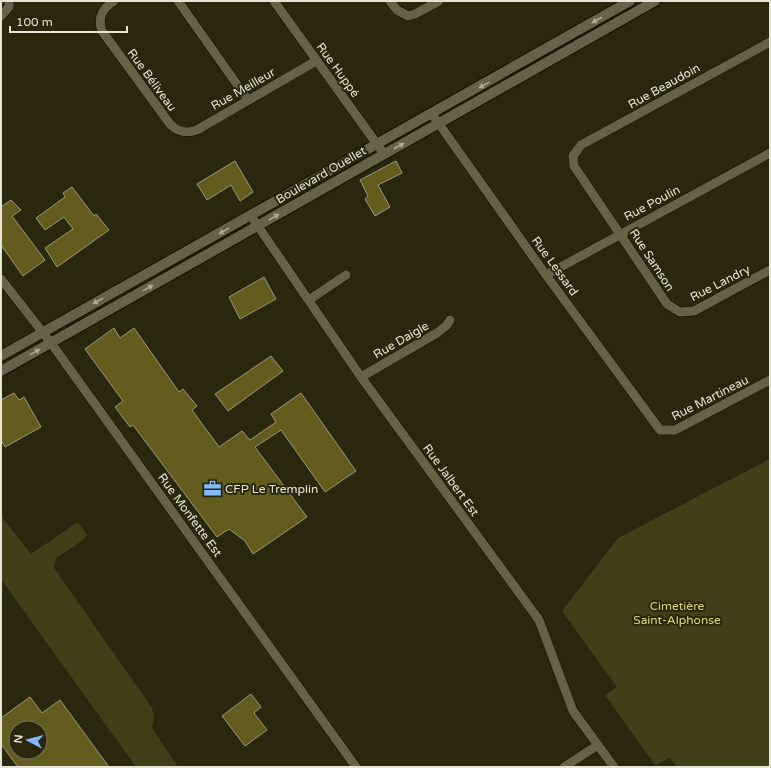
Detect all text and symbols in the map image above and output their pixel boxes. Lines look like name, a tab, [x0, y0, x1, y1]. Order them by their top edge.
scale bar	[10, 8, 127, 34]
text: 100 m	[16, 15, 53, 29]
one-way arrow	[591, 17, 602, 24]
street label: Rue Huppé	[314, 40, 363, 100]
street label: Rue Béliveau	[125, 46, 179, 114]
street label: Rue Beaudoin	[626, 60, 702, 112]
street label: Rue Meilleur	[208, 65, 278, 113]
one-way arrow	[478, 81, 489, 88]
street label: Boulevard Ouellet	[273, 143, 369, 207]
one-way arrow	[393, 143, 405, 149]
street label: Rue Poulin	[622, 182, 682, 224]
one-way arrow	[268, 214, 279, 220]
street label: Rue Samson	[627, 226, 677, 294]
one-way arrow	[218, 227, 230, 234]
street label: Rue Lessard	[529, 234, 581, 298]
street label: Rue Landry	[688, 262, 753, 304]
one-way arrow	[142, 284, 154, 291]
one-way arrow	[92, 298, 104, 305]
street label: Rue Daigle	[371, 318, 431, 361]
one-way arrow	[29, 348, 41, 355]
street label: Rue Martineau	[669, 373, 751, 423]
street label: Rue Jalbert Est	[420, 441, 482, 519]
street label: Rue Monfette Est	[155, 471, 225, 560]
office icon: CFP Le Tremplin	[202, 479, 222, 499]
place label: CFP Le Tremplin	[225, 482, 318, 496]
park label: Cimetière Saint-Alphonse	[633, 599, 721, 627]
north arrow	[8, 720, 48, 760]
text: N	[12, 734, 26, 744]

